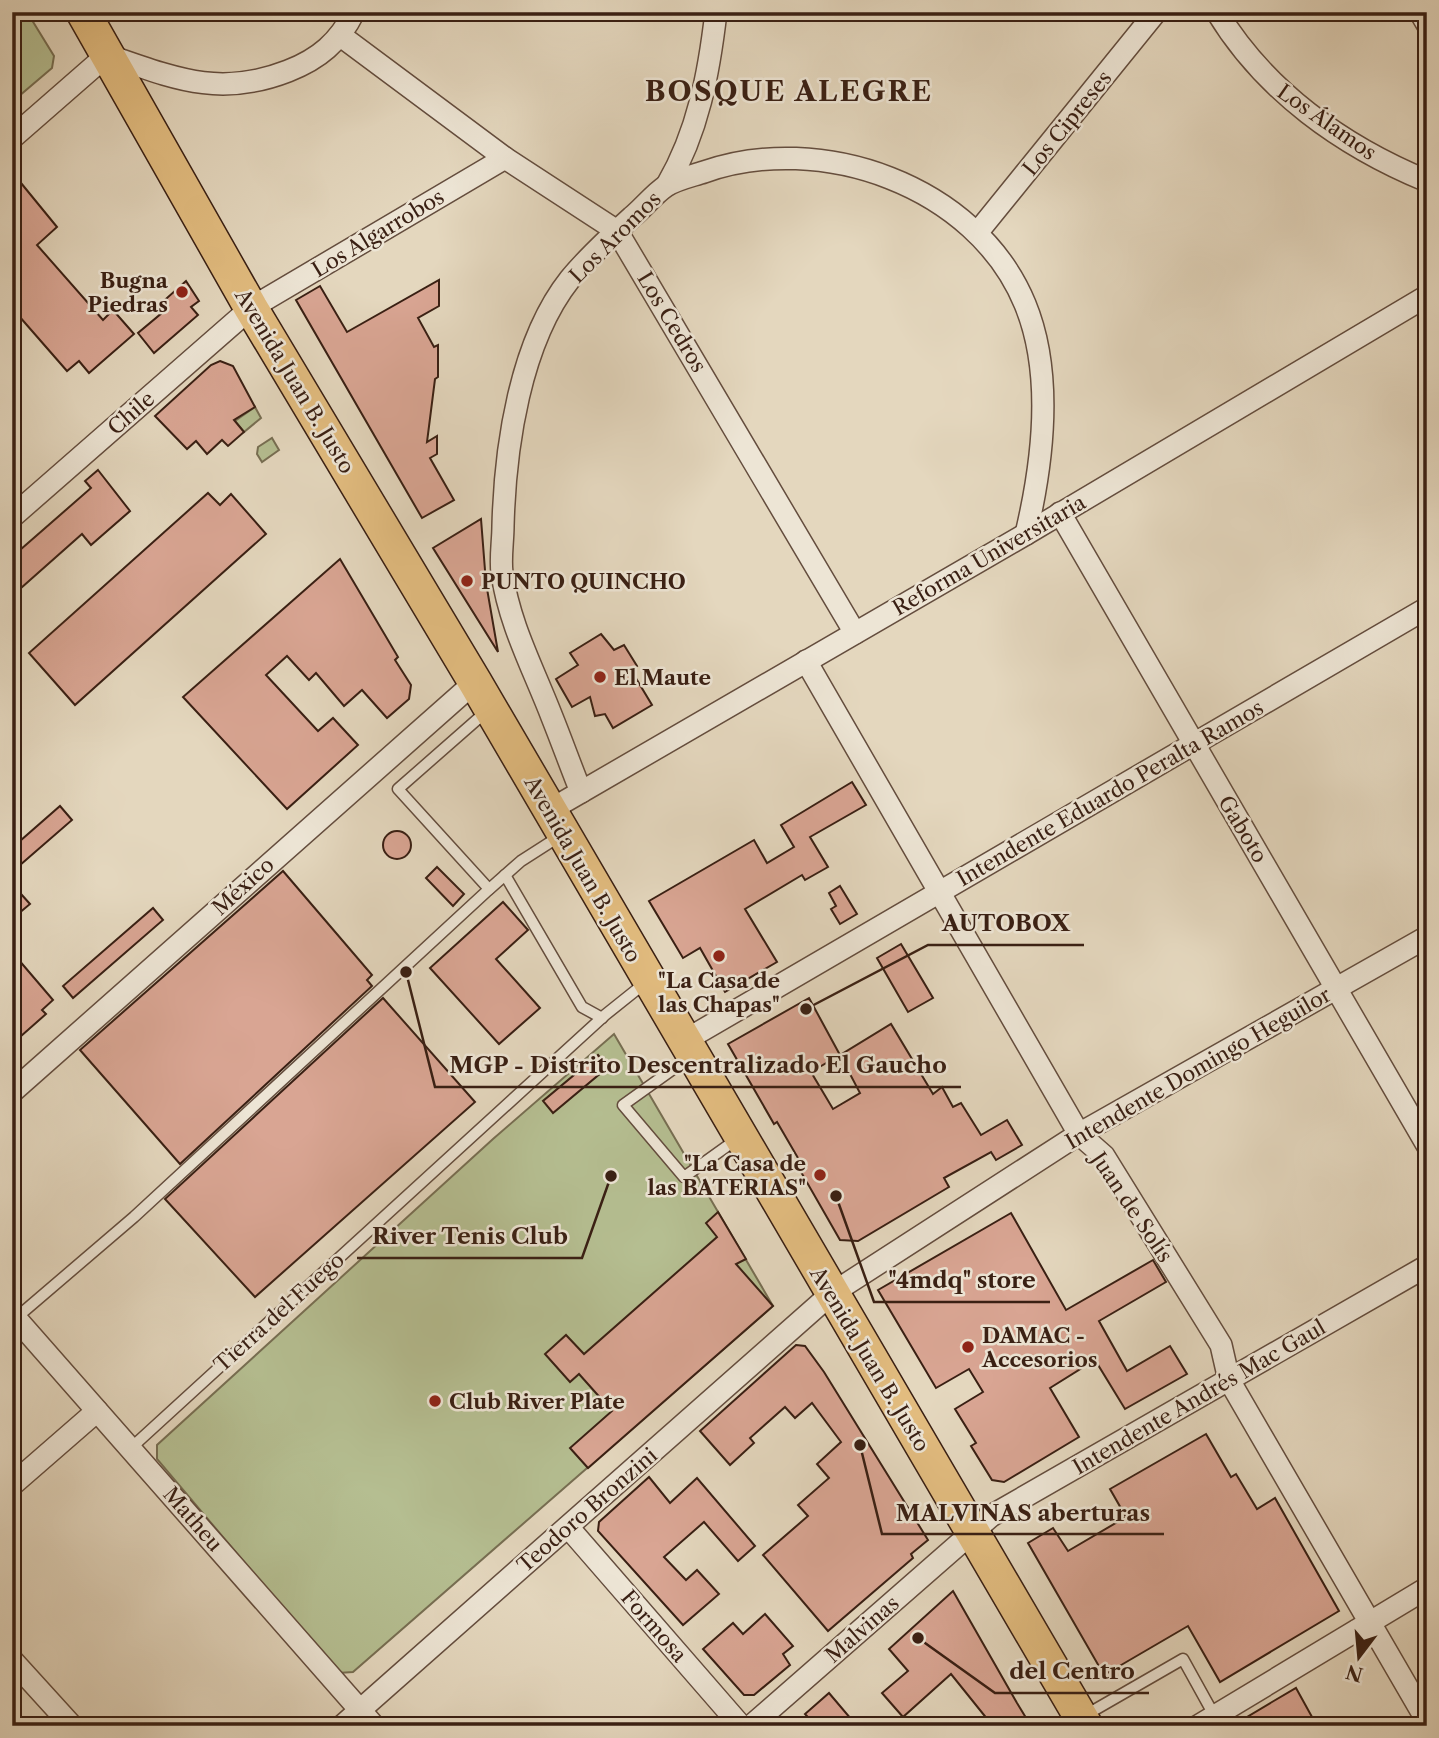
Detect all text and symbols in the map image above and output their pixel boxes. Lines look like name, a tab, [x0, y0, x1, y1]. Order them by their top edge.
street label: Los Cipreses	[1017, 66, 1117, 180]
district label: BOSQUE ALEGRE	[645, 74, 933, 108]
street label: Los Álamos	[1273, 79, 1381, 165]
street label: Los Algarrobos	[308, 184, 448, 282]
street label: Los Aromos	[564, 186, 666, 288]
street label: Los Cedros	[632, 267, 712, 377]
place label: Bugna Piedras	[88, 268, 169, 317]
street label: Avenida Juan B. Justo	[229, 283, 360, 478]
marker: Bugna Piedras	[174, 284, 190, 300]
street label: Chile	[103, 386, 159, 440]
street label: Reforma Universitaria	[888, 489, 1091, 620]
place label: PUNTO QUINCHO	[481, 569, 686, 594]
marker: PUNTO QUINCHO	[459, 573, 475, 589]
place label: El Maute	[614, 665, 711, 690]
marker: El Maute	[592, 669, 608, 685]
street label: Intendente Eduardo Peralta Ramos	[952, 695, 1268, 891]
street label: Avenida Juan B. Justo	[519, 771, 647, 967]
street label: Gaboto	[1213, 791, 1273, 867]
street label: México	[207, 852, 279, 920]
callout: AUTOBOX	[928, 901, 1084, 945]
text: AUTOBOX	[941, 909, 1071, 937]
marker: "La Casa de las Chapas"	[711, 948, 727, 964]
place label: "La Casa de las Chapas"	[658, 968, 780, 1017]
street label: Intendente Domingo Heguilor	[1061, 982, 1335, 1154]
callout: MGP - Distrito Descentralizado El Gaucho	[435, 1043, 961, 1087]
text: MGP - Distrito Descentralizado El Gaucho	[449, 1051, 947, 1079]
street label: Juan de Solís	[1084, 1145, 1178, 1267]
place label: "La Casa de las BATERIAS"	[648, 1151, 806, 1200]
marker: "La Casa de las BATERIAS"	[812, 1167, 828, 1183]
callout: River Tenis Club	[357, 1214, 582, 1258]
text: River Tenis Club	[372, 1222, 568, 1250]
street label: Tierra del Fuego	[209, 1247, 349, 1377]
callout: "4mdq" store	[874, 1258, 1050, 1302]
street label: Avenida Juan B. Justo	[804, 1261, 935, 1456]
text: "4mdq" store	[888, 1266, 1036, 1294]
street label: Intendente Andrés Mac Gaul	[1068, 1314, 1330, 1480]
place label: DAMAC - Accesorios	[981, 1323, 1098, 1372]
marker: DAMAC - Accesorios	[960, 1339, 976, 1355]
place label: Club River Plate	[449, 1389, 625, 1414]
marker: Club River Plate	[427, 1393, 443, 1409]
street label: Teodoro Bronzini	[512, 1442, 662, 1578]
street label: Matheu	[158, 1482, 228, 1556]
callout: MALVINAS aberturas	[882, 1490, 1164, 1534]
text: MALVINAS aberturas	[896, 1499, 1150, 1527]
street label: Formosa	[616, 1585, 693, 1668]
street label: Malvinas	[820, 1590, 904, 1668]
north arrow	[1324, 1622, 1394, 1692]
callout: del Centro	[995, 1649, 1149, 1693]
text: del Centro	[1009, 1657, 1135, 1685]
text: N	[1343, 1660, 1366, 1686]

